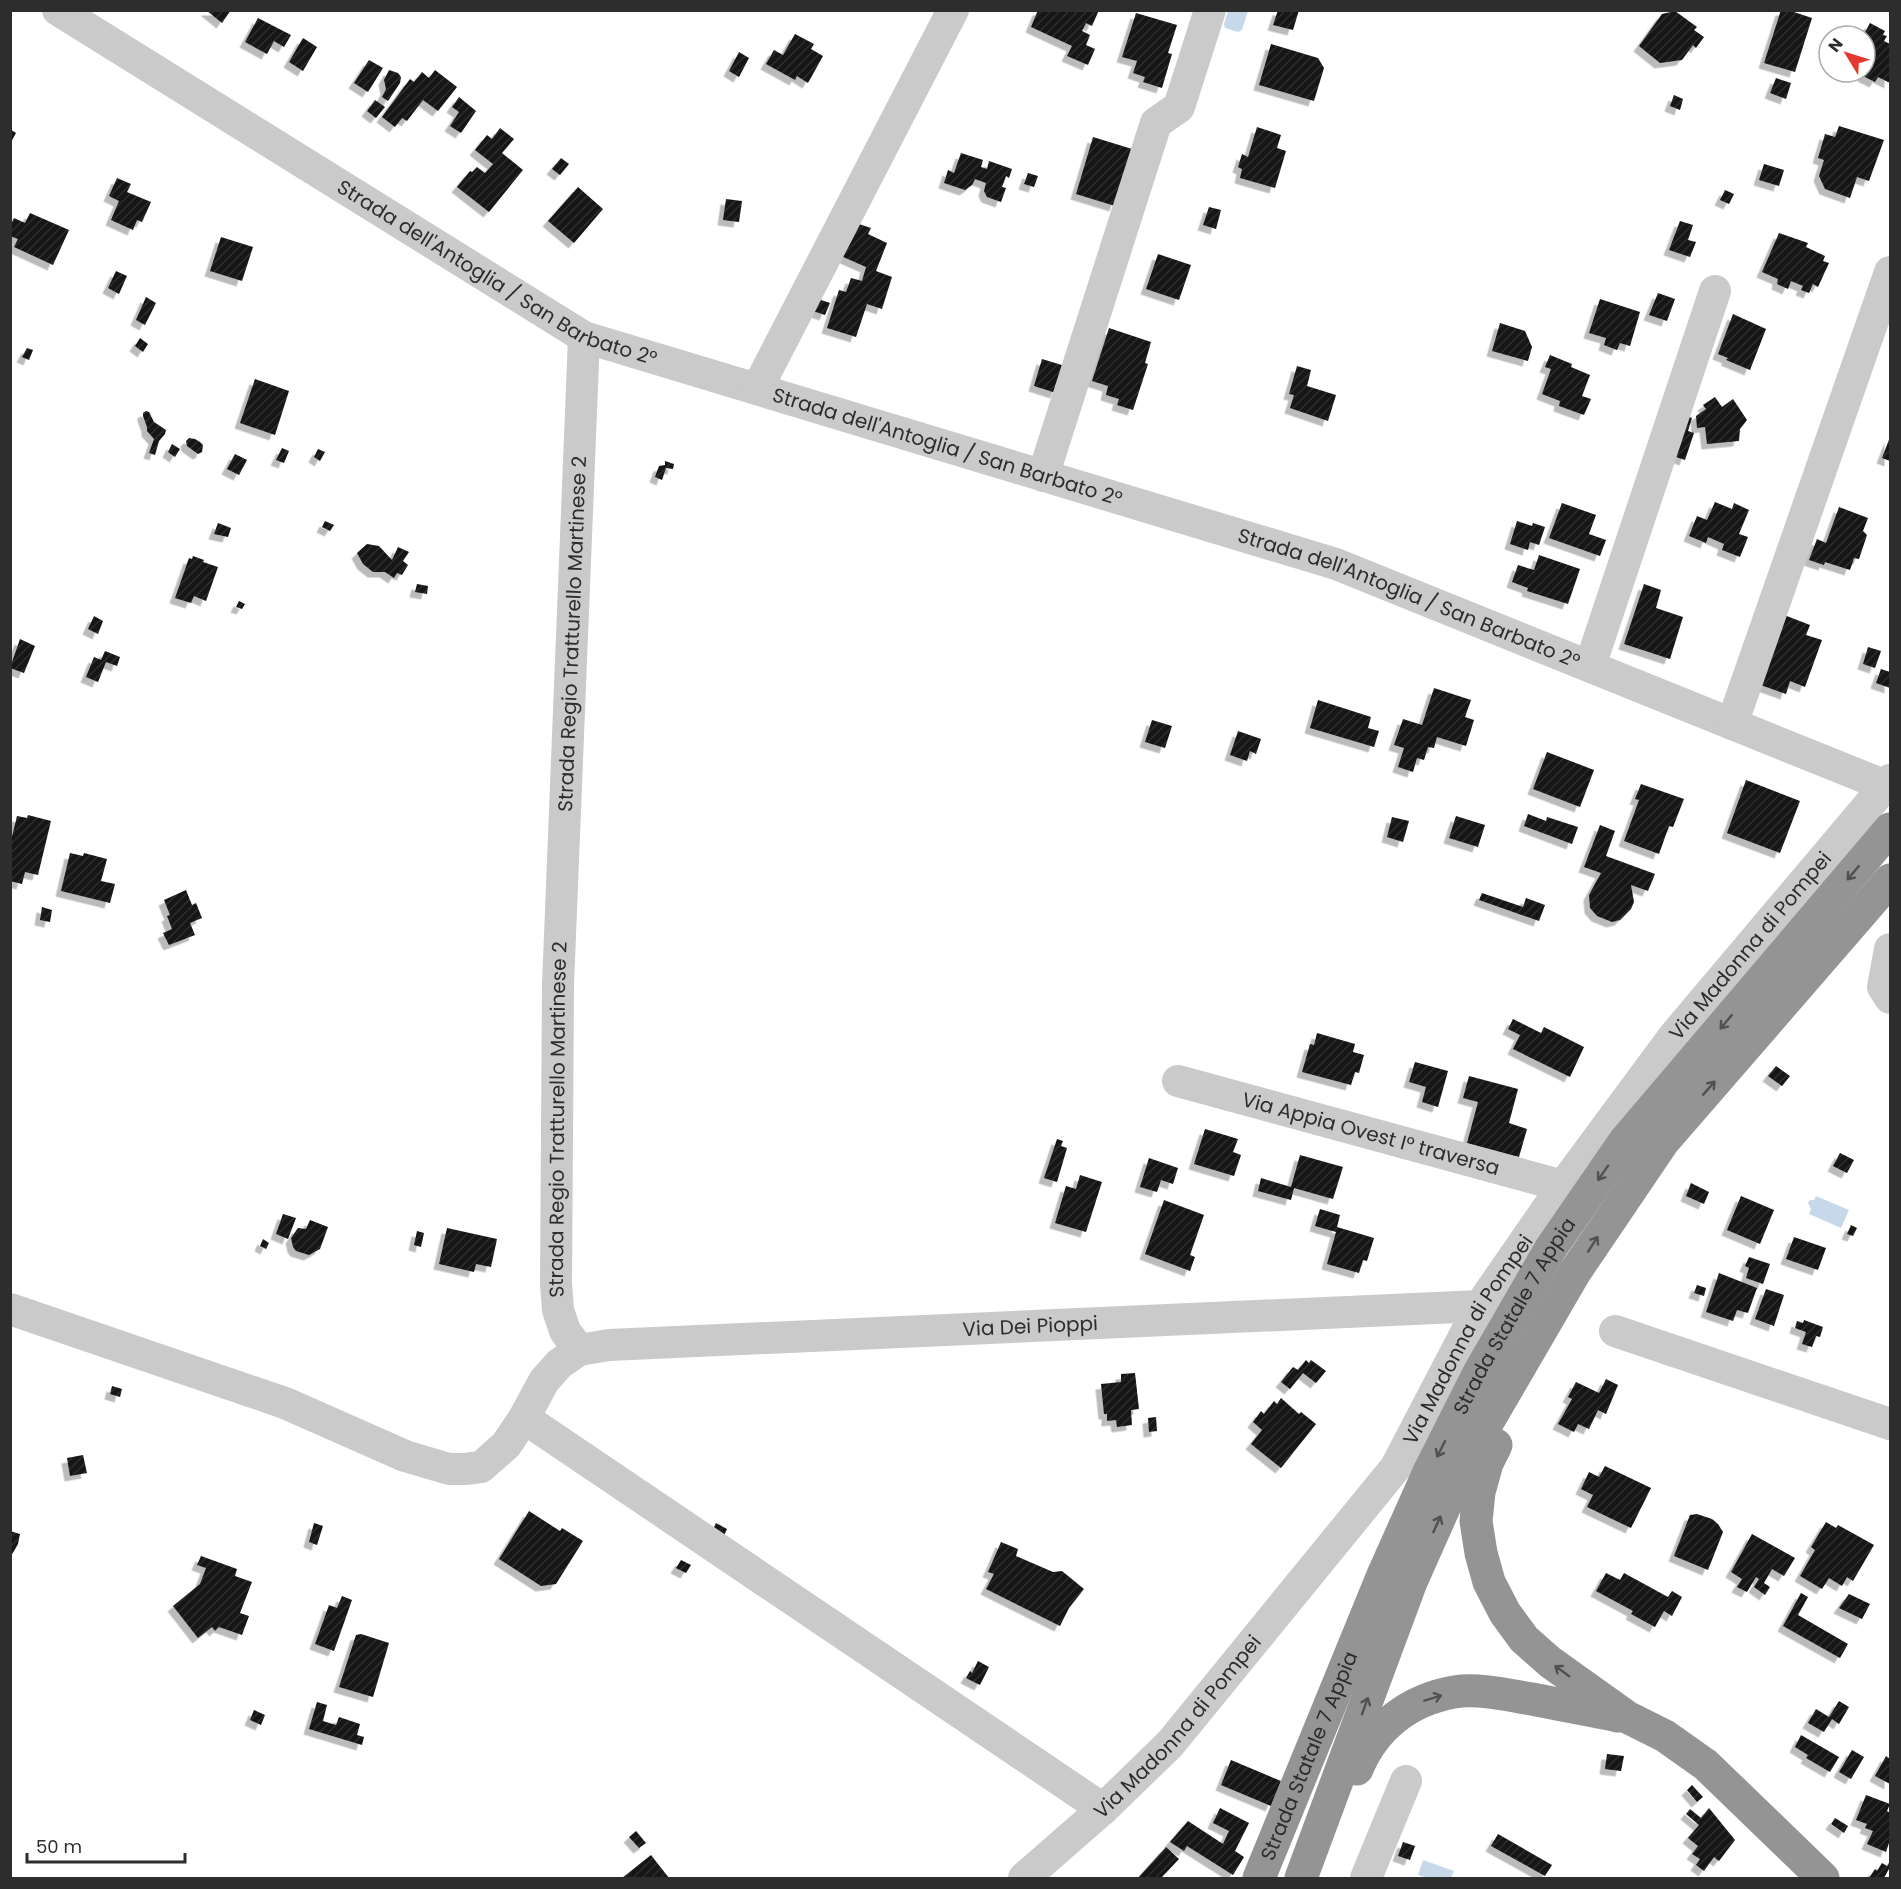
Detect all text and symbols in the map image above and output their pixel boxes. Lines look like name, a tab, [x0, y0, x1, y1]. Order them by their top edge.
north arrow	[1817, 24, 1877, 84]
text: N	[1823, 33, 1848, 57]
street label: Strada dell'Antoglia / San Barbato 2°	[332, 173, 660, 372]
street label: Strada dell'Antoglia / San Barbato 2°	[769, 381, 1126, 513]
street label: Strada Regio Tratturello Martinese 2	[551, 455, 593, 812]
street label: Strada dell'Antoglia / San Barbato 2°	[1235, 521, 1584, 675]
street label: Via Madonna di Pompei	[1663, 845, 1838, 1046]
one-way arrow	[1846, 865, 1859, 881]
street label: Strada Regio Tratturello Martinese 2	[542, 941, 574, 1299]
one-way arrow	[1720, 1014, 1733, 1030]
one-way arrow	[1702, 1081, 1716, 1096]
street label: Via Appia Ovest I° traversa	[1239, 1085, 1503, 1182]
one-way arrow	[1597, 1164, 1609, 1180]
street label: Strada Statale 7 Appia	[1446, 1212, 1582, 1419]
street label: Via Madonna di Pompei	[1396, 1229, 1539, 1450]
one-way arrow	[1587, 1236, 1599, 1253]
street label: Via Dei Pioppi	[962, 1309, 1098, 1343]
one-way arrow	[1434, 1440, 1446, 1458]
one-way arrow	[1431, 1516, 1443, 1534]
street label: Via Madonna di Pompei	[1088, 1629, 1267, 1825]
street label: Strada Statale 7 Appia	[1254, 1647, 1364, 1865]
one-way arrow	[1555, 1665, 1571, 1677]
one-way arrow	[1423, 1692, 1442, 1703]
one-way arrow	[1360, 1697, 1371, 1715]
scale bar	[27, 1826, 184, 1864]
text: 50 m	[36, 1834, 82, 1859]

